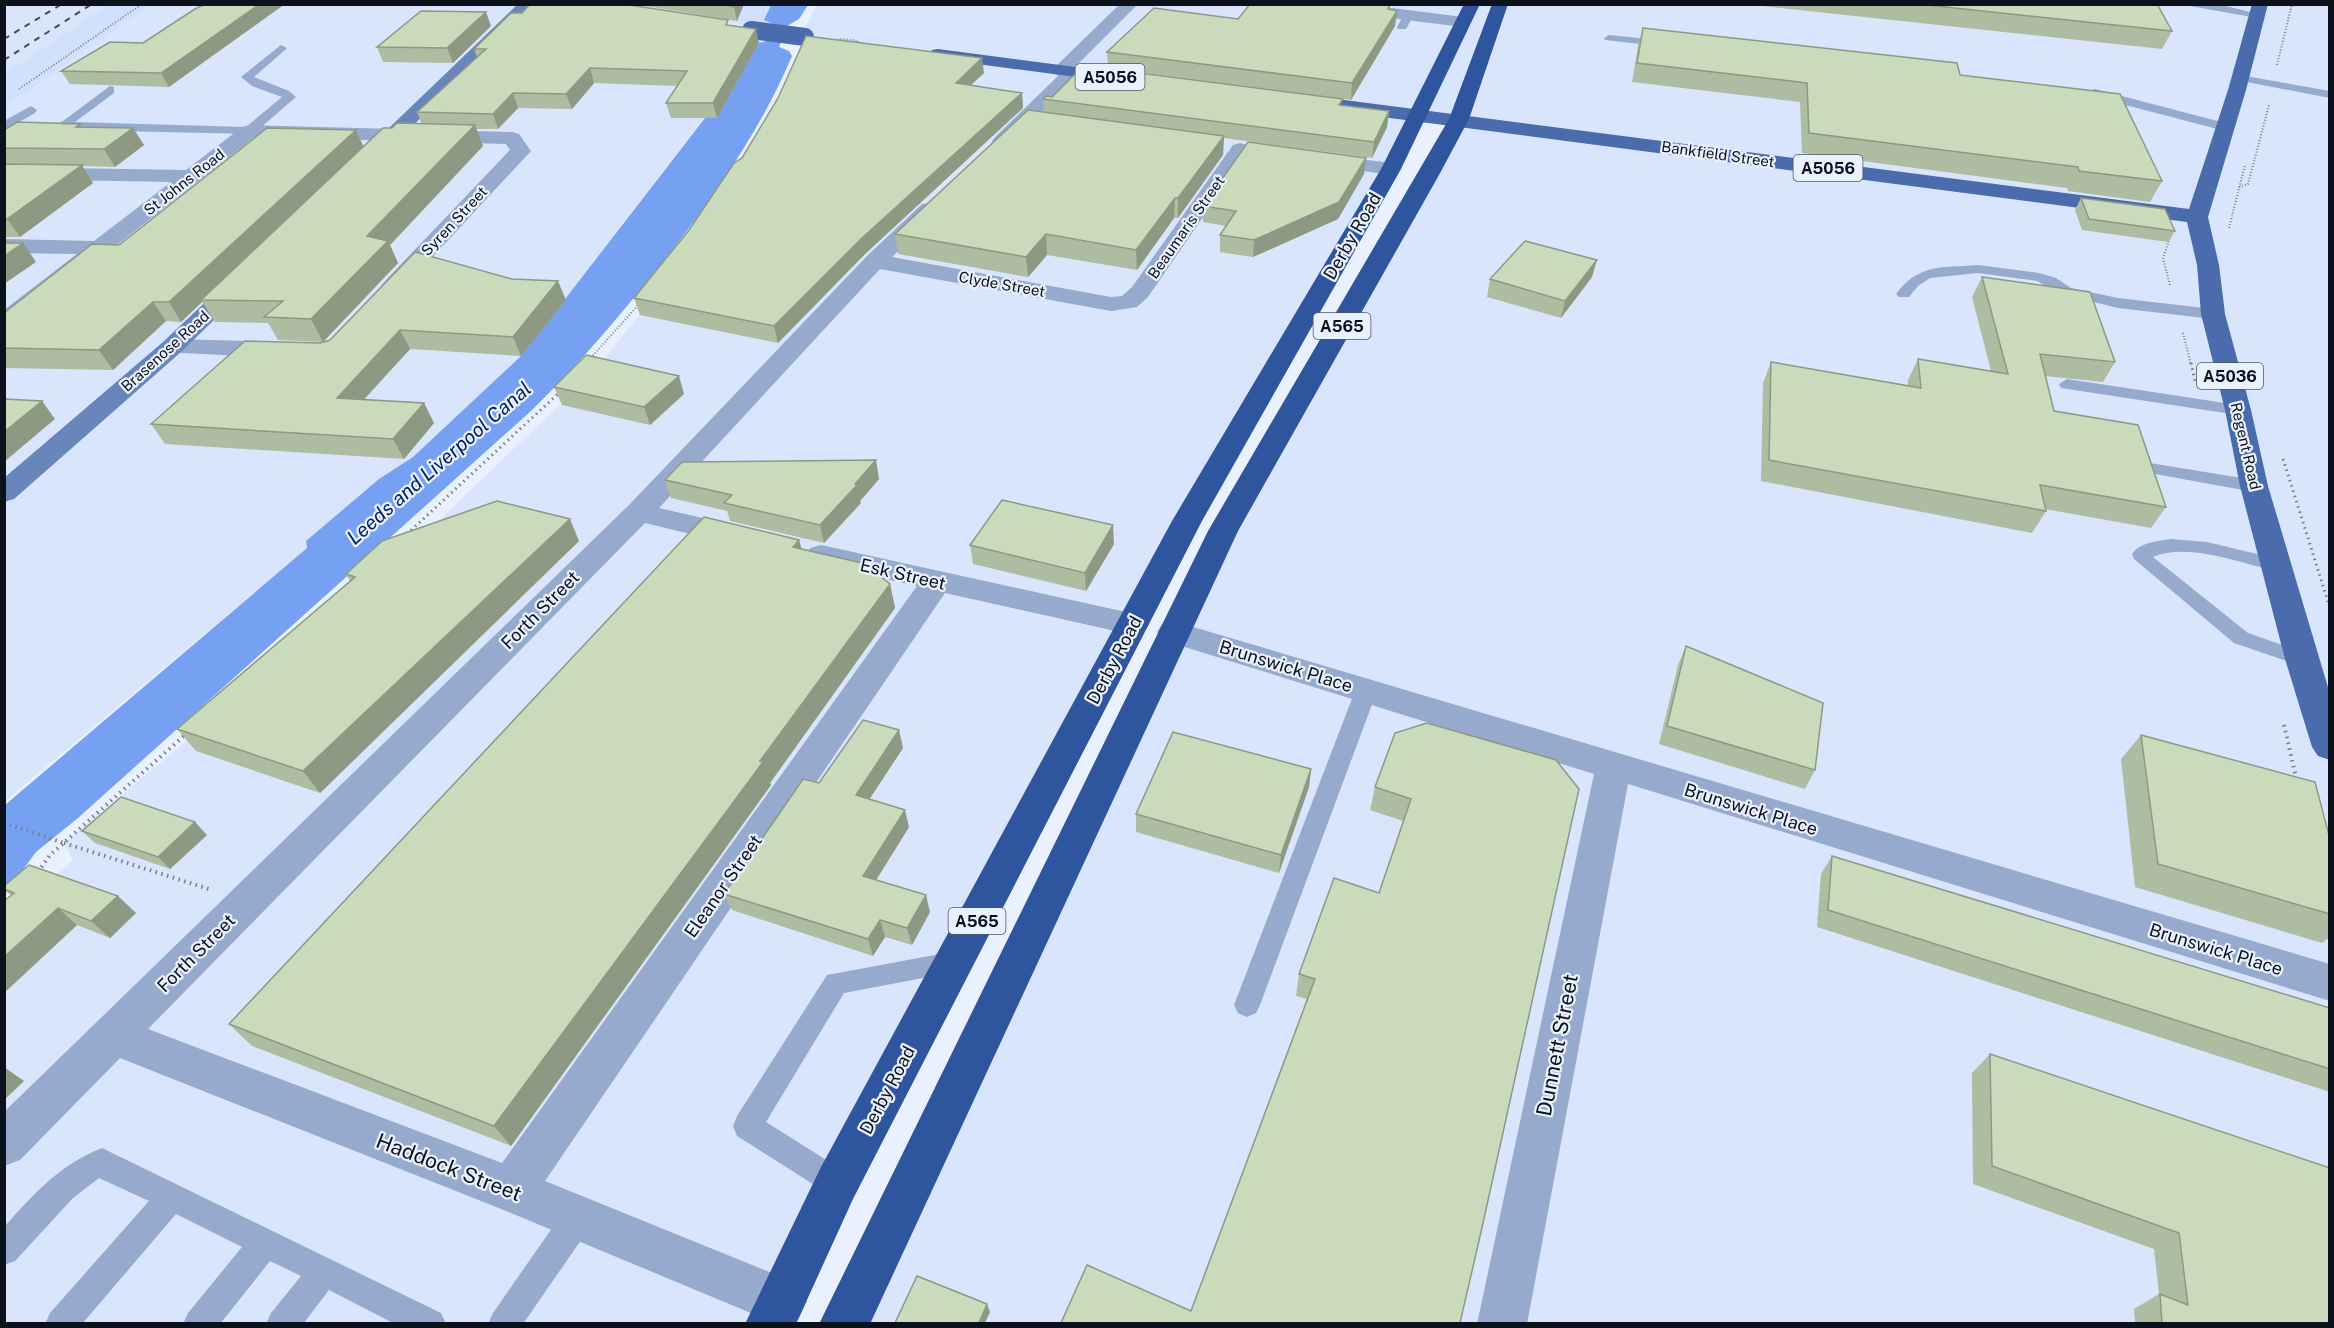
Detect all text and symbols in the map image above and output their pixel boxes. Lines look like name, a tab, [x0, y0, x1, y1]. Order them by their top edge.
road number: A5056	[1076, 64, 1144, 90]
street label: Bankfield Street	[1660, 138, 1776, 170]
street label: St Johns Road	[140, 145, 228, 219]
road number: A5056	[1794, 155, 1862, 181]
street label: Beaumaris Street	[1144, 172, 1228, 282]
street label: Syren Street	[418, 183, 491, 259]
street label: Derby Road	[1319, 189, 1385, 283]
street label: Clyde Street	[958, 268, 1047, 300]
street label: Brasenose Road	[118, 307, 212, 395]
road number: A565	[1314, 313, 1370, 339]
road number: A5036	[2197, 363, 2263, 389]
water label: Leeds and Liverpool Canal	[342, 376, 536, 550]
street label: Regent Road	[2228, 401, 2264, 491]
street label: Esk Street	[858, 554, 948, 594]
street label: Forth Street	[497, 567, 583, 653]
street label: Derby Road	[1082, 612, 1146, 708]
street label: Brunswick Place	[1217, 636, 1355, 696]
street label: Brunswick Place	[1682, 779, 1820, 839]
street label: Eleanor Street	[680, 831, 766, 941]
road number: A565	[948, 908, 1006, 934]
street label: Forth Street	[153, 910, 239, 996]
street label: Brunswick Place	[2147, 919, 2285, 979]
street label: Dunnett Street	[1531, 972, 1583, 1118]
street label: Derby Road	[855, 1042, 919, 1138]
street label: Haddock Street	[373, 1128, 525, 1206]

